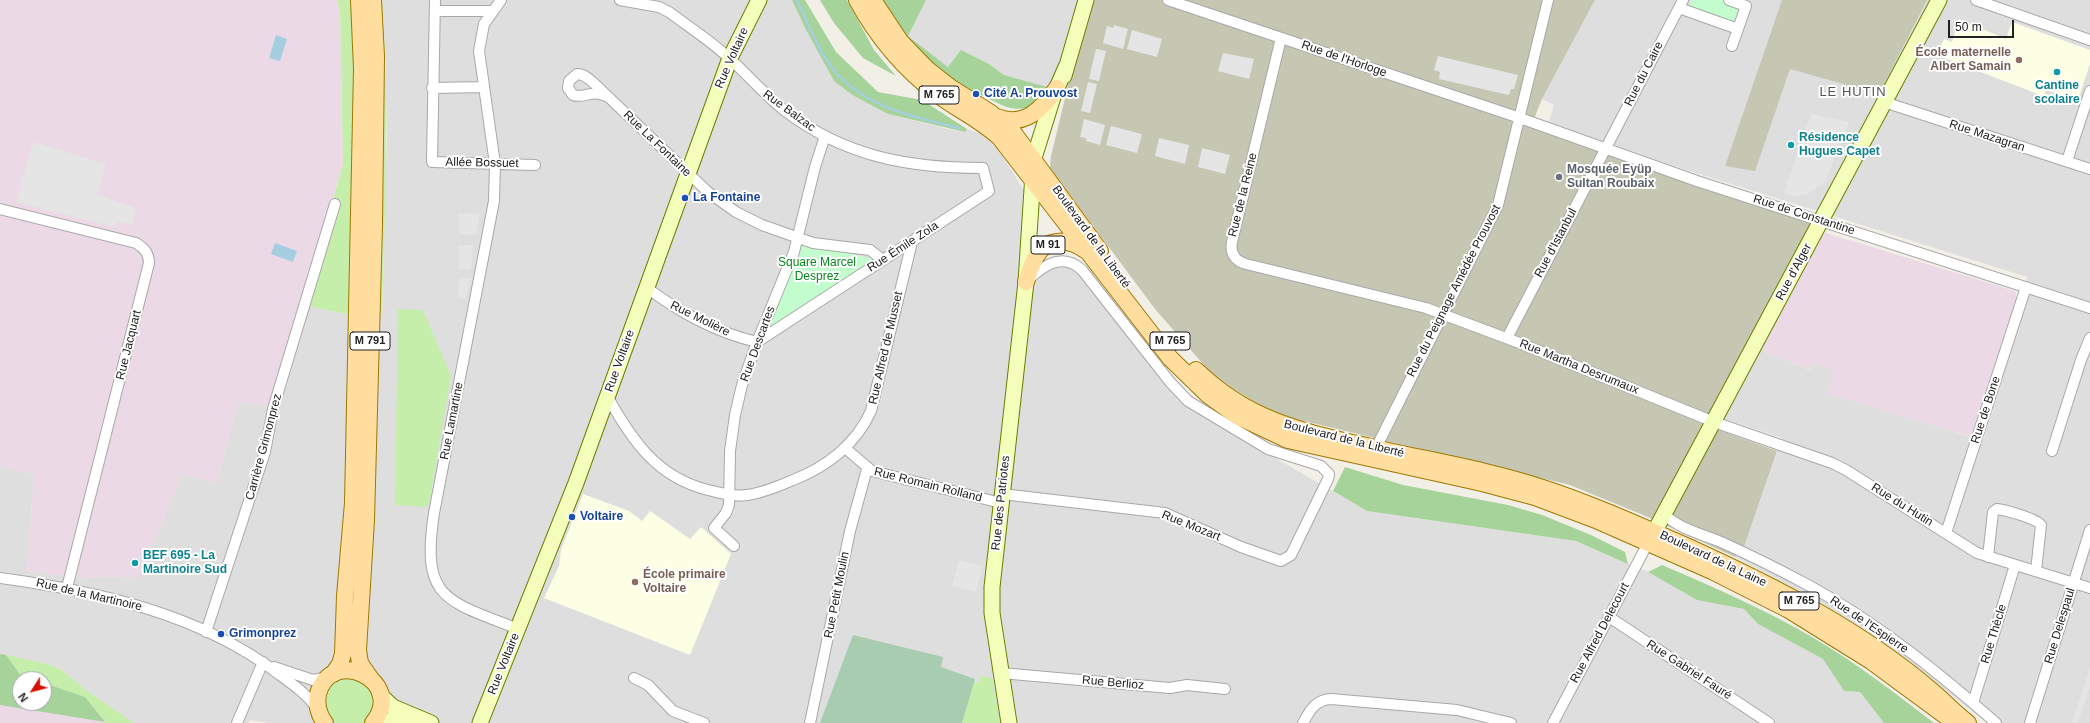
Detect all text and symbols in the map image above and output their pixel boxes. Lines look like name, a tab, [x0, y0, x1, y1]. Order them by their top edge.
scale bar	[1950, 12, 2016, 38]
text: 50 m	[1955, 20, 1982, 34]
street label: Rue Voltaire	[712, 25, 752, 91]
street label: Rue de l'Horloge	[1300, 38, 1388, 80]
street label: Rue du Caire	[1622, 39, 1666, 109]
place label: École maternelle Albert Samain	[1916, 46, 2011, 74]
marker: École maternelle Albert Samain	[2014, 55, 2024, 65]
marker: Cantine scolaire	[2052, 67, 2062, 77]
place label: Cantine scolaire	[2034, 79, 2080, 107]
district label: LE HUTIN	[1819, 84, 1887, 100]
road number: M 765	[919, 86, 959, 104]
street label: Rue Balzac	[760, 87, 818, 135]
place label: Cité A. Prouvost	[984, 87, 1077, 101]
marker: Cité A. Prouvost	[971, 89, 981, 99]
street label: Rue La Fontaine	[620, 108, 694, 180]
street label: Rue Mazagran	[1947, 117, 2027, 155]
place label: Résidence Hugues Capet	[1799, 131, 1880, 159]
marker: Résidence Hugues Capet	[1786, 140, 1796, 150]
street label: Rue de la Reine	[1226, 152, 1260, 238]
street label: Allée Bossuet	[445, 155, 519, 171]
place label: Mosquée Eyüp Sultan Roubaix	[1567, 163, 1654, 191]
marker: Mosquée Eyüp Sultan Roubaix	[1554, 172, 1564, 182]
street label: Boulevard de la Liberté	[1049, 183, 1133, 291]
place label: La Fontaine	[693, 191, 760, 205]
street label: Rue de Constantine	[1751, 192, 1857, 238]
marker: La Fontaine	[680, 193, 690, 203]
street label: Rue du Peignage Amédée Prouvost	[1404, 202, 1504, 380]
street label: Rue d'Istanbul	[1532, 206, 1580, 280]
street label: Rue Émile Zola	[865, 219, 941, 275]
road number: M 91	[1031, 236, 1065, 254]
street label: Rue d'Alger	[1773, 241, 1815, 303]
park label: Square Marcel Desprez	[778, 256, 856, 284]
street label: Rue Alfred de Musset	[866, 290, 906, 406]
street label: Rue Molière	[668, 298, 732, 340]
street label: Rue Descartes	[738, 304, 778, 384]
street label: Rue Jacquart	[113, 309, 145, 381]
street label: Rue Voltaire	[602, 328, 638, 394]
road number: M 791	[350, 332, 390, 350]
road number: M 765	[1150, 332, 1190, 350]
street label: Rue Martha Desrumaux	[1517, 336, 1641, 398]
street label: Rue de Bone	[1968, 374, 2004, 446]
street label: Rue Lamartine	[437, 381, 467, 461]
street label: Carrière Grimonprez	[243, 392, 285, 502]
street label: Boulevard de la Liberté	[1282, 417, 1406, 461]
street label: Rue des Patriotes	[989, 455, 1013, 551]
street label: Rue Romain Rolland	[873, 465, 983, 505]
street label: Rue du Hutin	[1868, 480, 1936, 530]
street label: Rue Mozart	[1160, 508, 1222, 544]
place label: Voltaire	[580, 510, 623, 524]
marker: Voltaire	[567, 512, 577, 522]
street label: Boulevard de la Laine	[1657, 528, 1769, 590]
place label: BEF 695 - La Martinoire Sud	[143, 549, 227, 577]
street label: Rue Petit Moulin	[822, 550, 852, 640]
marker: BEF 695 - La Martinoire Sud	[130, 558, 140, 568]
place label: École primaire Voltaire	[643, 568, 726, 596]
street label: Rue de la Martinoire	[35, 576, 143, 614]
marker: École primaire Voltaire	[630, 577, 640, 587]
street label: Rue Alfred Delecourt	[1567, 580, 1633, 686]
street label: Rue Delespaul	[2042, 586, 2078, 666]
road number: M 765	[1779, 592, 1819, 610]
street label: Rue de l'Espierre	[1827, 593, 1911, 657]
street label: Rue Thècle	[1978, 603, 2010, 665]
place label: Grimonprez	[229, 627, 296, 641]
marker: Grimonprez	[216, 629, 226, 639]
street label: Rue Voltaire	[485, 631, 523, 697]
street label: Rue Gabriel Fauré	[1644, 637, 1734, 703]
north arrow	[12, 671, 52, 711]
street label: Rue Berlioz	[1081, 673, 1145, 693]
text: N	[16, 691, 30, 704]

